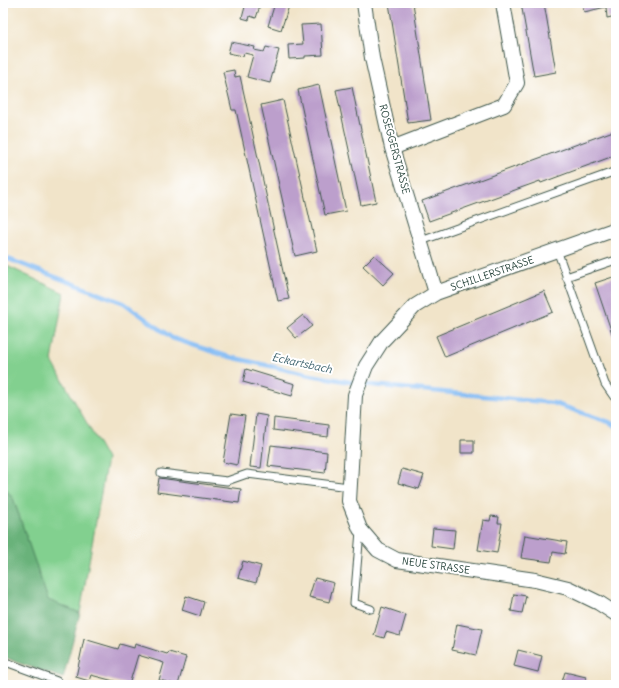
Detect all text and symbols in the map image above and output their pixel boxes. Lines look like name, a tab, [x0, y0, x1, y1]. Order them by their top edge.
street label: ROSEGGERSTRASSE	[376, 103, 413, 196]
street label: SCHILLERSTRASSE	[449, 253, 536, 294]
water label: Eckartsbach	[271, 350, 334, 376]
street label: NEUE STRASSE	[401, 554, 471, 577]

